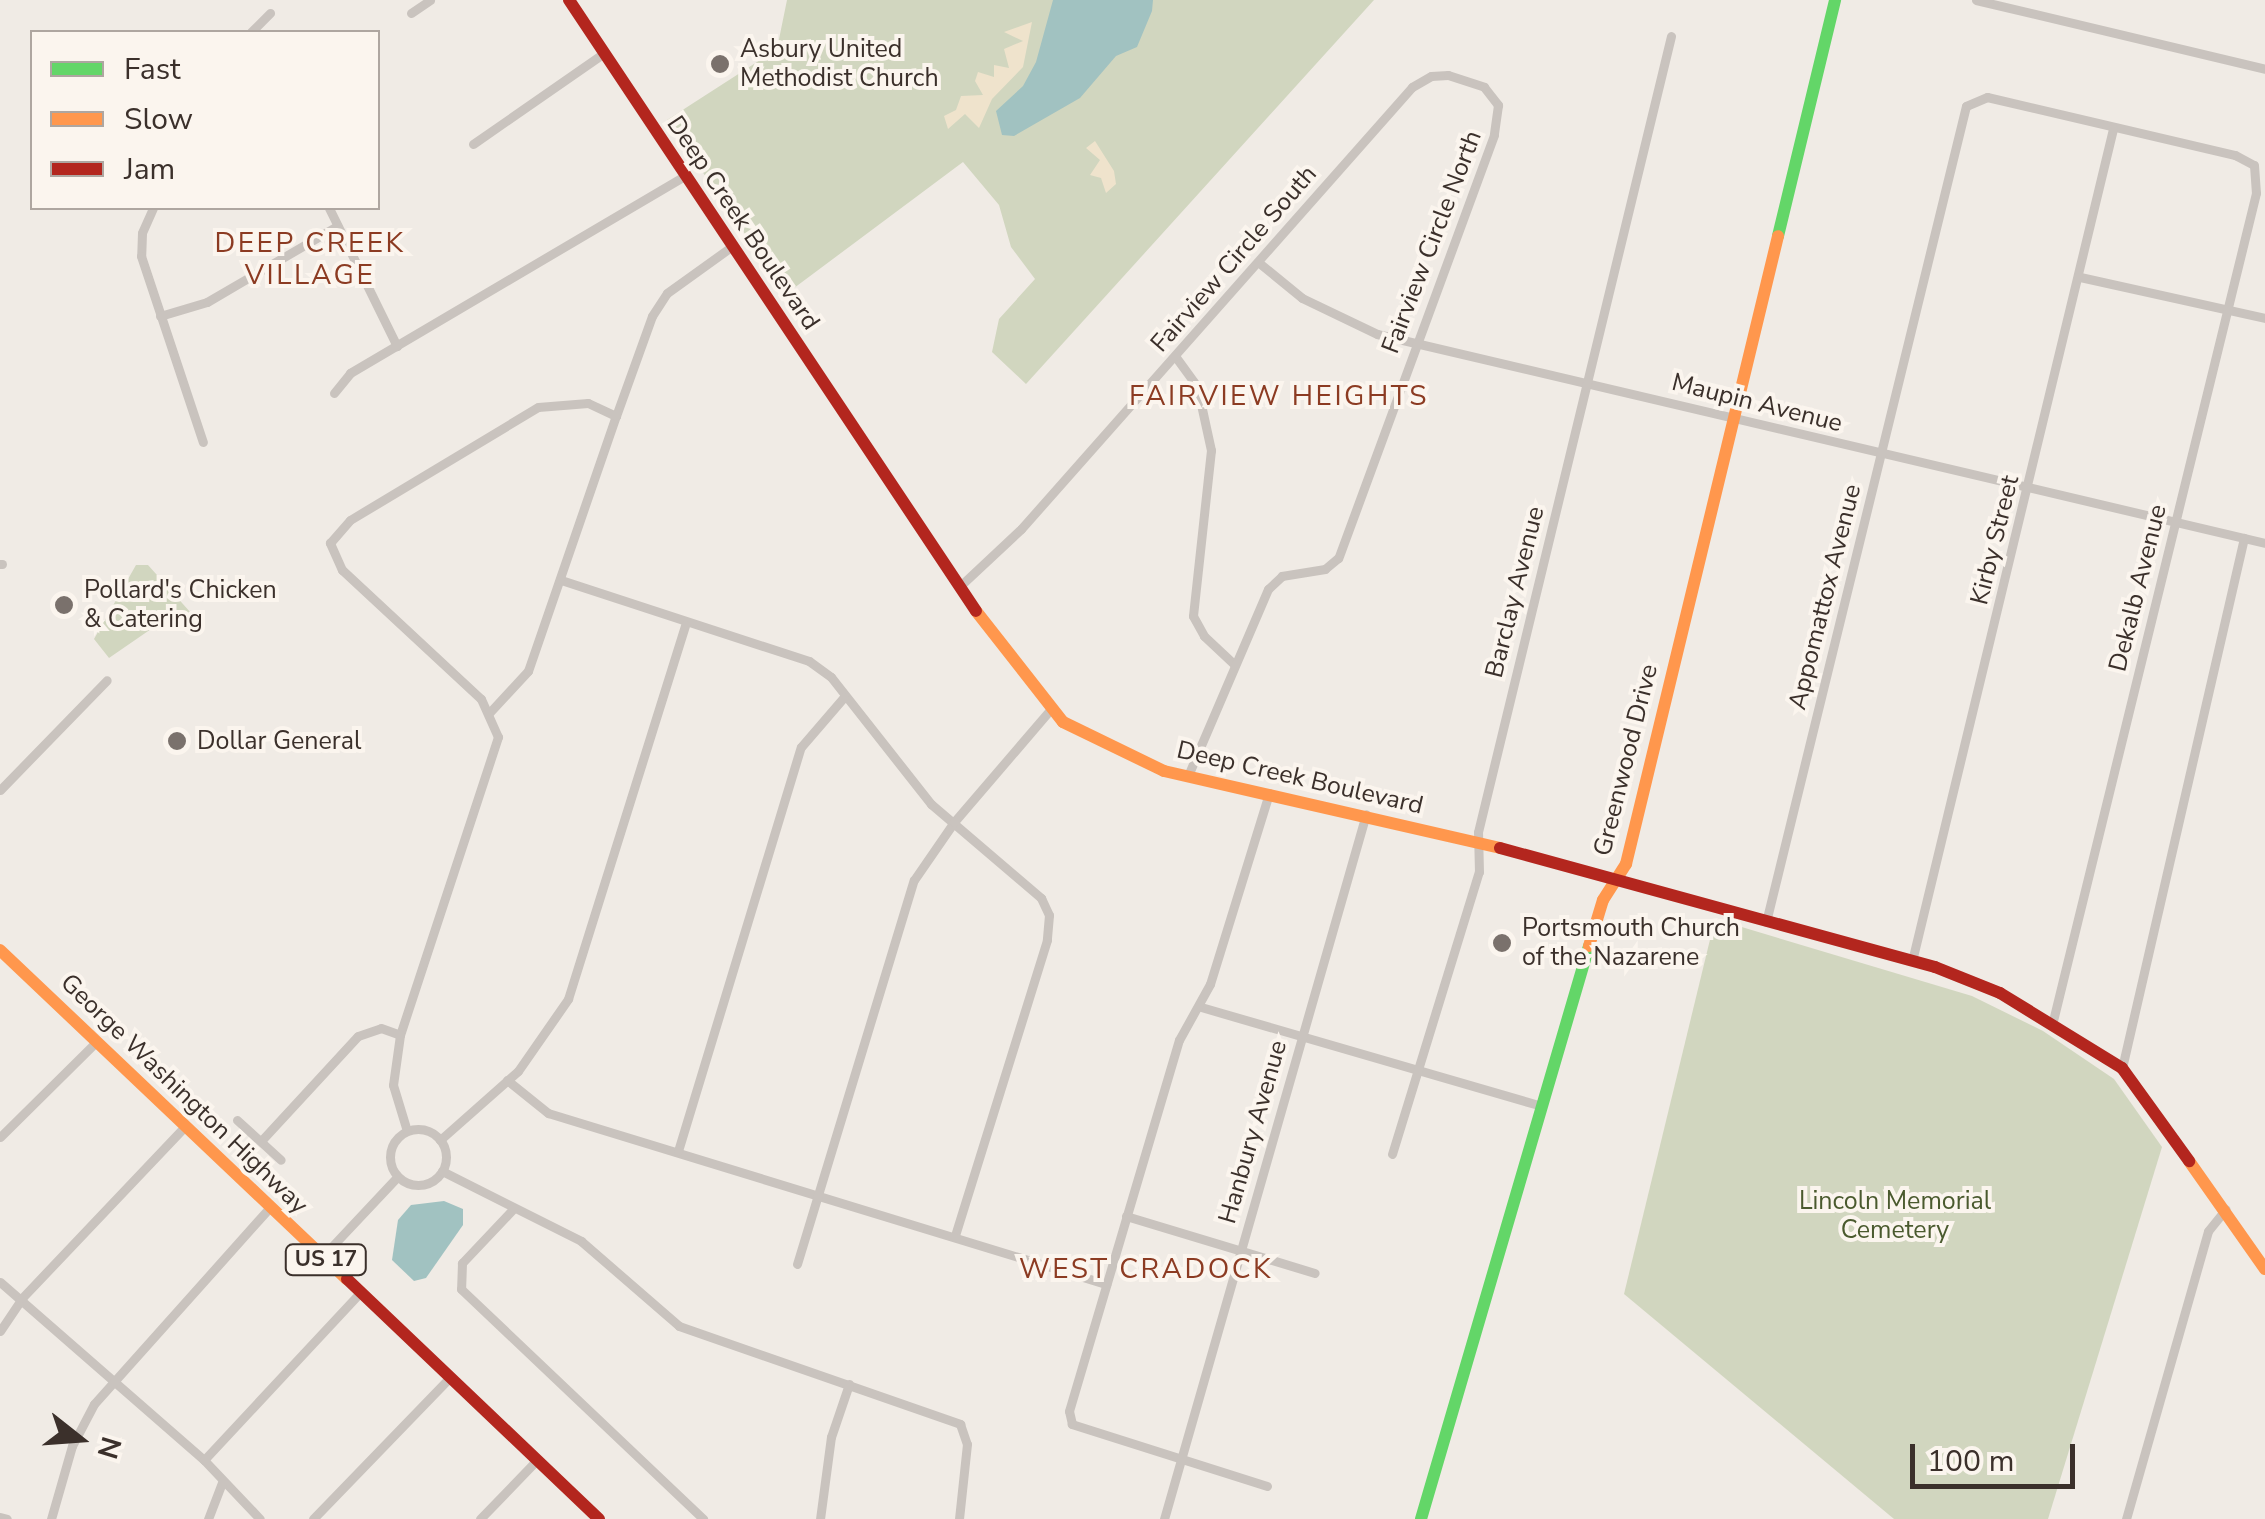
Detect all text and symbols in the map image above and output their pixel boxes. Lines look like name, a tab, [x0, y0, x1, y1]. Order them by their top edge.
legend	[30, 30, 380, 210]
place label: Asbury United Methodist Church	[740, 35, 939, 94]
text: Fast	[124, 49, 181, 90]
marker: Asbury United Methodist Church	[709, 53, 731, 75]
text: Slow	[124, 99, 193, 140]
street label: Deep Creek Boulevard	[660, 110, 826, 336]
street label: Fairview Circle North	[1376, 126, 1488, 358]
text: Jam	[124, 149, 175, 190]
street label: Fairview Circle South	[1145, 160, 1323, 358]
district label: DEEP CREEK VILLAGE	[214, 226, 406, 292]
street label: Maupin Avenue	[1669, 367, 1845, 439]
district label: FAIRVIEW HEIGHTS	[1129, 379, 1429, 413]
street label: Kirby Street	[1964, 472, 2026, 608]
street label: Appomattox Avenue	[1782, 481, 1868, 713]
street label: Dekalb Avenue	[2103, 501, 2173, 675]
street label: Barclay Avenue	[1479, 503, 1551, 681]
place label: Pollard's Chicken & Catering	[84, 576, 277, 635]
marker: Pollard's Chicken & Catering	[53, 594, 75, 616]
street label: Greenwood Drive	[1588, 661, 1664, 859]
place label: Dollar General	[197, 726, 361, 756]
marker: Dollar General	[166, 730, 188, 752]
street label: Deep Creek Boulevard	[1174, 735, 1426, 821]
place label: Portsmouth Church of the Nazarene	[1522, 914, 1740, 973]
marker: Portsmouth Church of the Nazarene	[1491, 932, 1513, 954]
street label: George Washington Highway	[54, 968, 314, 1220]
street label: Hanbury Avenue	[1213, 1037, 1293, 1227]
park label: Lincoln Memorial Cemetery	[1799, 1187, 1991, 1246]
road number: US 17	[284, 1243, 368, 1277]
district label: WEST CRADOCK	[1019, 1252, 1273, 1286]
north arrow	[30, 1389, 130, 1489]
scale bar	[1915, 1424, 2080, 1486]
text: N	[87, 1432, 130, 1463]
text: 100 m	[1927, 1441, 2014, 1482]

